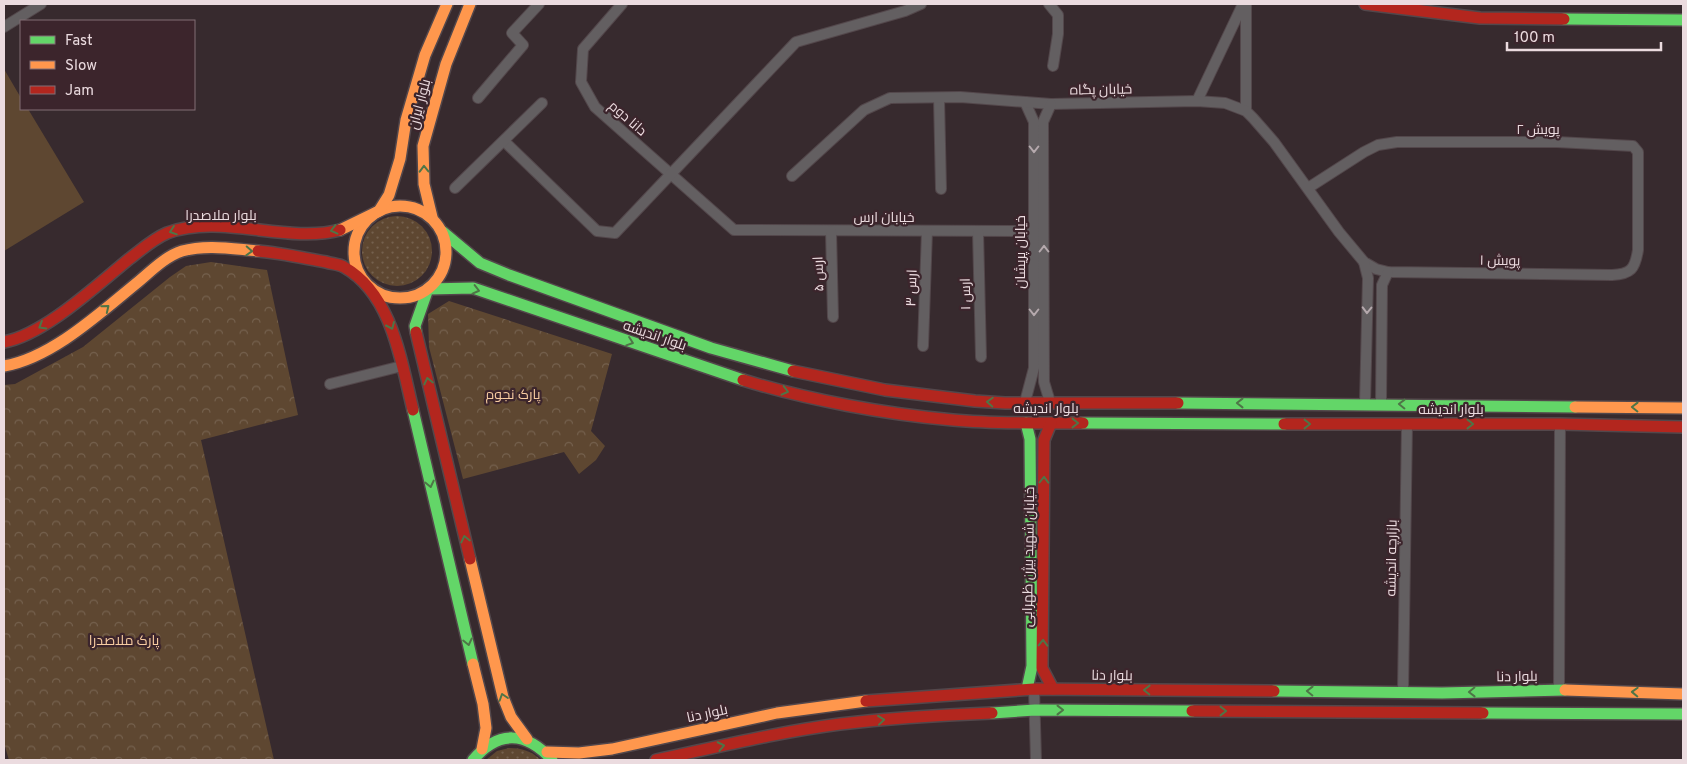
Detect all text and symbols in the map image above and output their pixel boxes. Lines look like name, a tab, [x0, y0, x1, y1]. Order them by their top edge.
legend	[20, 20, 195, 110]
scale bar	[1507, 20, 1661, 52]
text: 100 m	[1514, 29, 1555, 48]
text: Fast	[65, 32, 93, 51]
text: Slow	[65, 57, 97, 76]
street label: بلوار ایران	[406, 77, 435, 132]
street label: خیابان پگاه	[1070, 81, 1132, 100]
text: Jam	[65, 82, 94, 101]
street label: دانا دوم	[605, 98, 650, 140]
street label: پویش ۲	[1516, 122, 1560, 139]
one-way arrow	[1029, 146, 1039, 153]
one-way arrow	[419, 165, 429, 173]
street label: بلوار ملاصدرا	[185, 208, 257, 225]
street label: خیابان ارس	[854, 210, 914, 227]
street label: خیابان پریشان	[1013, 215, 1030, 289]
one-way arrow	[330, 224, 339, 235]
one-way arrow	[169, 225, 178, 235]
one-way arrow	[1038, 245, 1049, 253]
one-way arrow	[245, 246, 253, 257]
street label: پویش ۱	[1480, 253, 1521, 270]
street label: ارس ۵	[810, 256, 829, 292]
street label: ارس ۳	[903, 269, 922, 307]
street label: ارس ۱	[958, 278, 975, 310]
one-way arrow	[472, 284, 480, 295]
one-way arrow	[100, 304, 109, 313]
one-way arrow	[1362, 307, 1372, 315]
one-way arrow	[1029, 308, 1039, 316]
street label: بلوار اندیشه	[621, 318, 688, 355]
one-way arrow	[38, 319, 47, 329]
one-way arrow	[384, 321, 395, 330]
one-way arrow	[625, 336, 633, 346]
one-way arrow	[423, 376, 434, 385]
one-way arrow	[780, 385, 789, 396]
park label: پارک نجوم	[486, 387, 541, 404]
one-way arrow	[985, 396, 993, 407]
one-way arrow	[1235, 398, 1243, 408]
one-way arrow	[1398, 399, 1406, 409]
street label: بلوار اندیشه	[1013, 401, 1079, 418]
street label: بلوار اندیشه	[1418, 402, 1484, 419]
one-way arrow	[1630, 402, 1638, 412]
one-way arrow	[1072, 418, 1079, 428]
one-way arrow	[1304, 419, 1312, 429]
one-way arrow	[1466, 419, 1474, 429]
one-way arrow	[1039, 476, 1049, 484]
one-way arrow	[424, 479, 435, 488]
street label: خیابان شهید بیژن ظهرابی	[1020, 487, 1039, 627]
street label: بازارچه اندیشه	[1383, 519, 1402, 597]
one-way arrow	[460, 534, 471, 543]
park label: پارک ملاصدرا	[89, 633, 160, 650]
one-way arrow	[462, 637, 473, 646]
one-way arrow	[1037, 639, 1048, 647]
street label: بلوار دنا	[1091, 668, 1133, 685]
street label: بلوار دنا	[1496, 669, 1538, 686]
one-way arrow	[1143, 685, 1150, 695]
one-way arrow	[1305, 686, 1313, 696]
one-way arrow	[1468, 687, 1476, 697]
one-way arrow	[1630, 687, 1638, 698]
one-way arrow	[499, 693, 509, 701]
street label: بلوار دنا	[685, 702, 729, 727]
one-way arrow	[1057, 705, 1065, 715]
one-way arrow	[1220, 706, 1227, 716]
one-way arrow	[877, 715, 885, 726]
one-way arrow	[716, 742, 725, 752]

